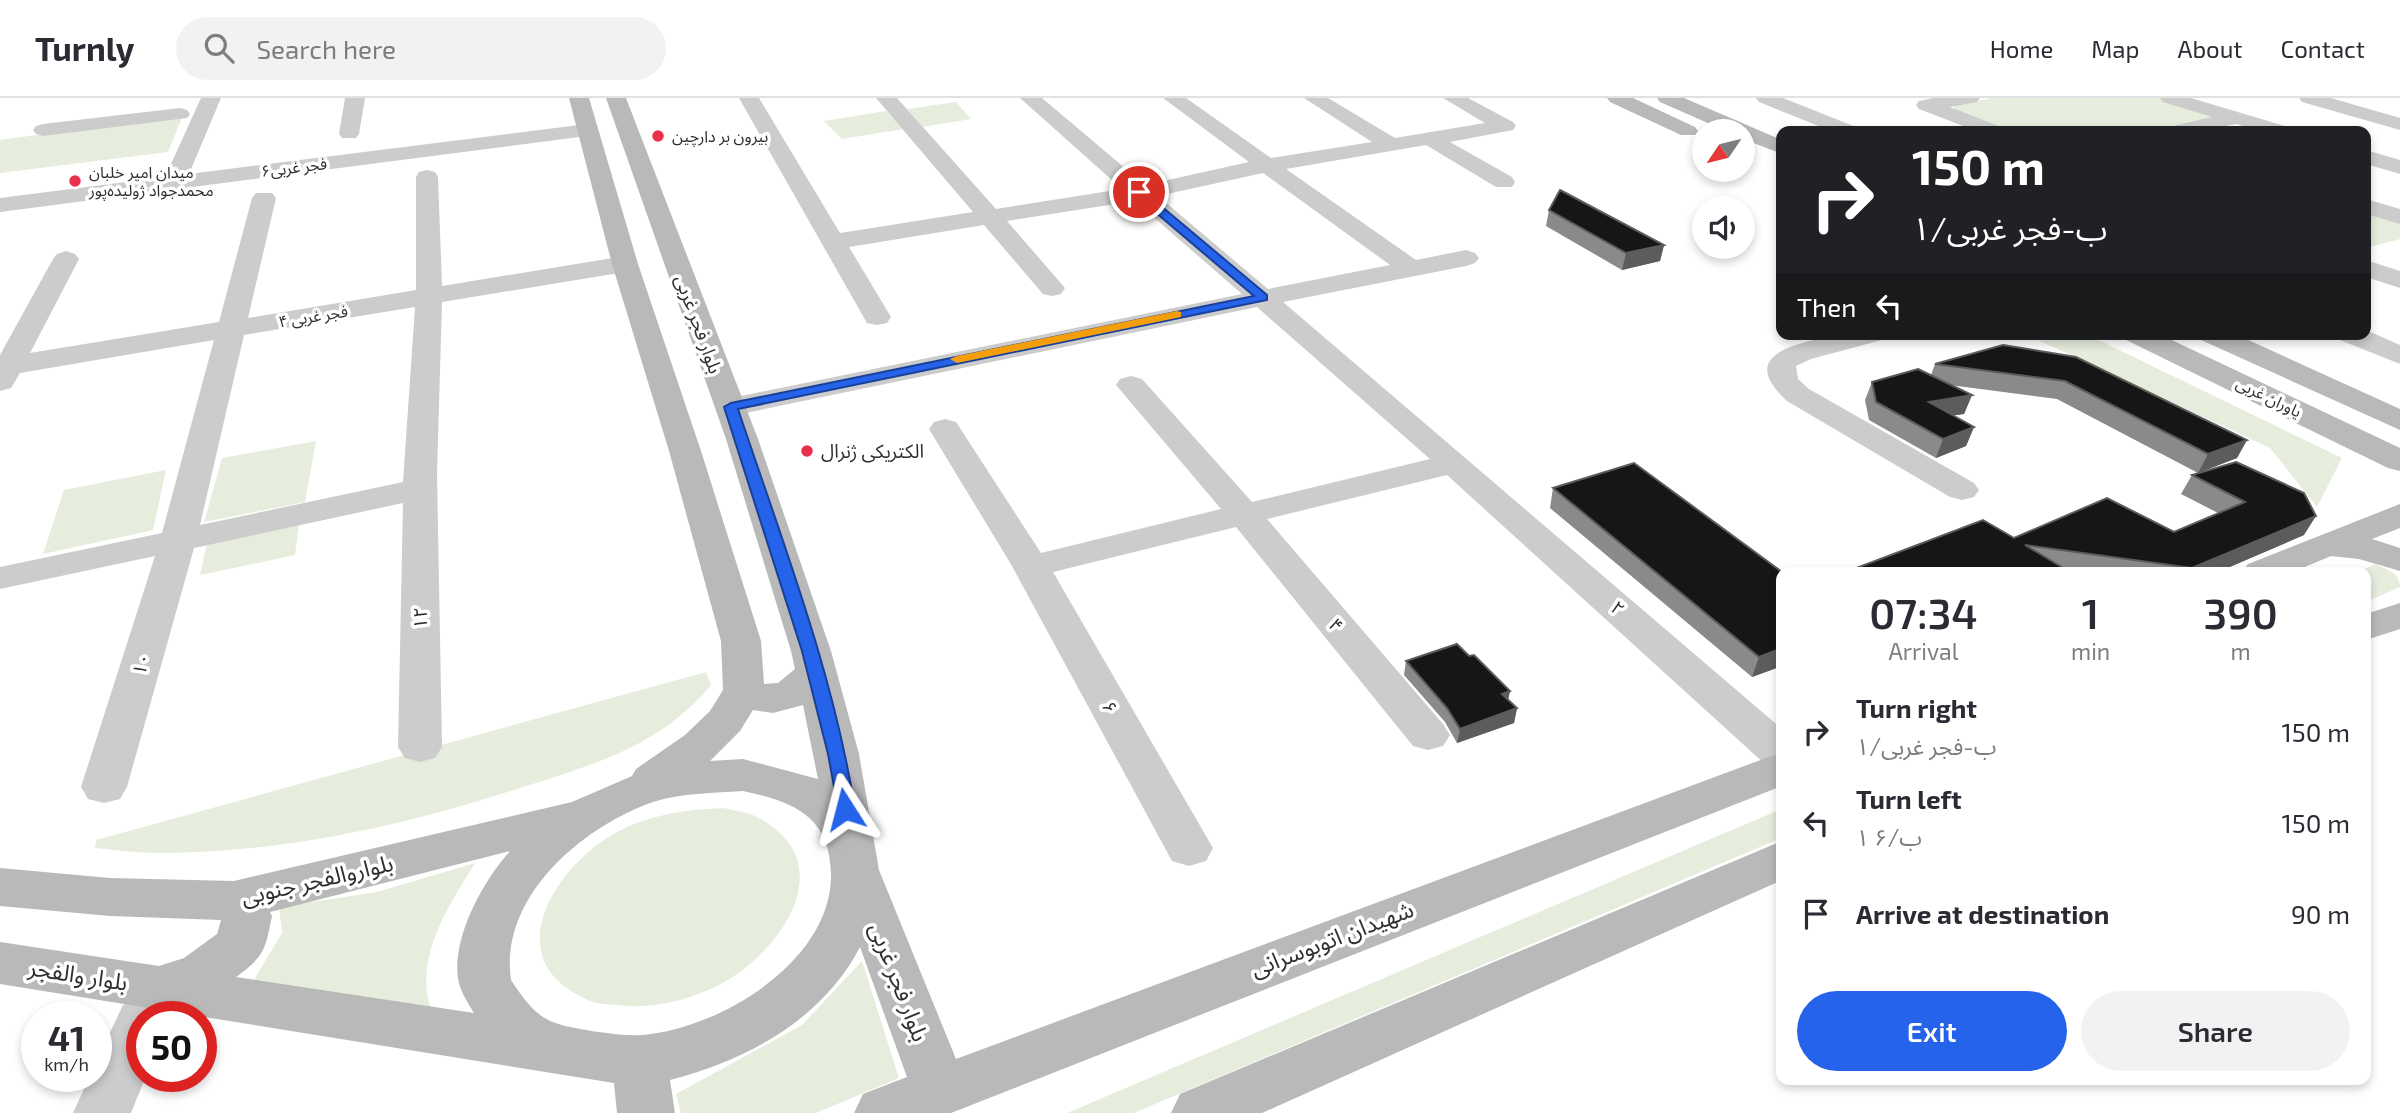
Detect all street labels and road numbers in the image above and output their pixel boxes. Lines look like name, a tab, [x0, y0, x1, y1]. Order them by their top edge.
street label: فجر غربی۶	[260, 153, 328, 181]
street label: بلوار فجر غربی	[670, 271, 728, 377]
street label: ۴ فجر غربی	[277, 301, 349, 331]
street label: یاوران غربی	[2233, 373, 2305, 421]
street label: ۲	[1607, 595, 1630, 620]
street label: ۱۲	[408, 607, 431, 629]
street label: ۴	[1324, 613, 1349, 636]
street label: ۱۰	[126, 650, 155, 678]
street label: ۶	[1098, 696, 1123, 717]
street label: بلواروالفجر جنوبی	[238, 848, 396, 911]
street label: شهیدان اتوبوسرانی	[1246, 894, 1417, 983]
street label: بلوار فجر غربی	[863, 918, 935, 1045]
street label: بلوار والفجر	[25, 952, 130, 997]

